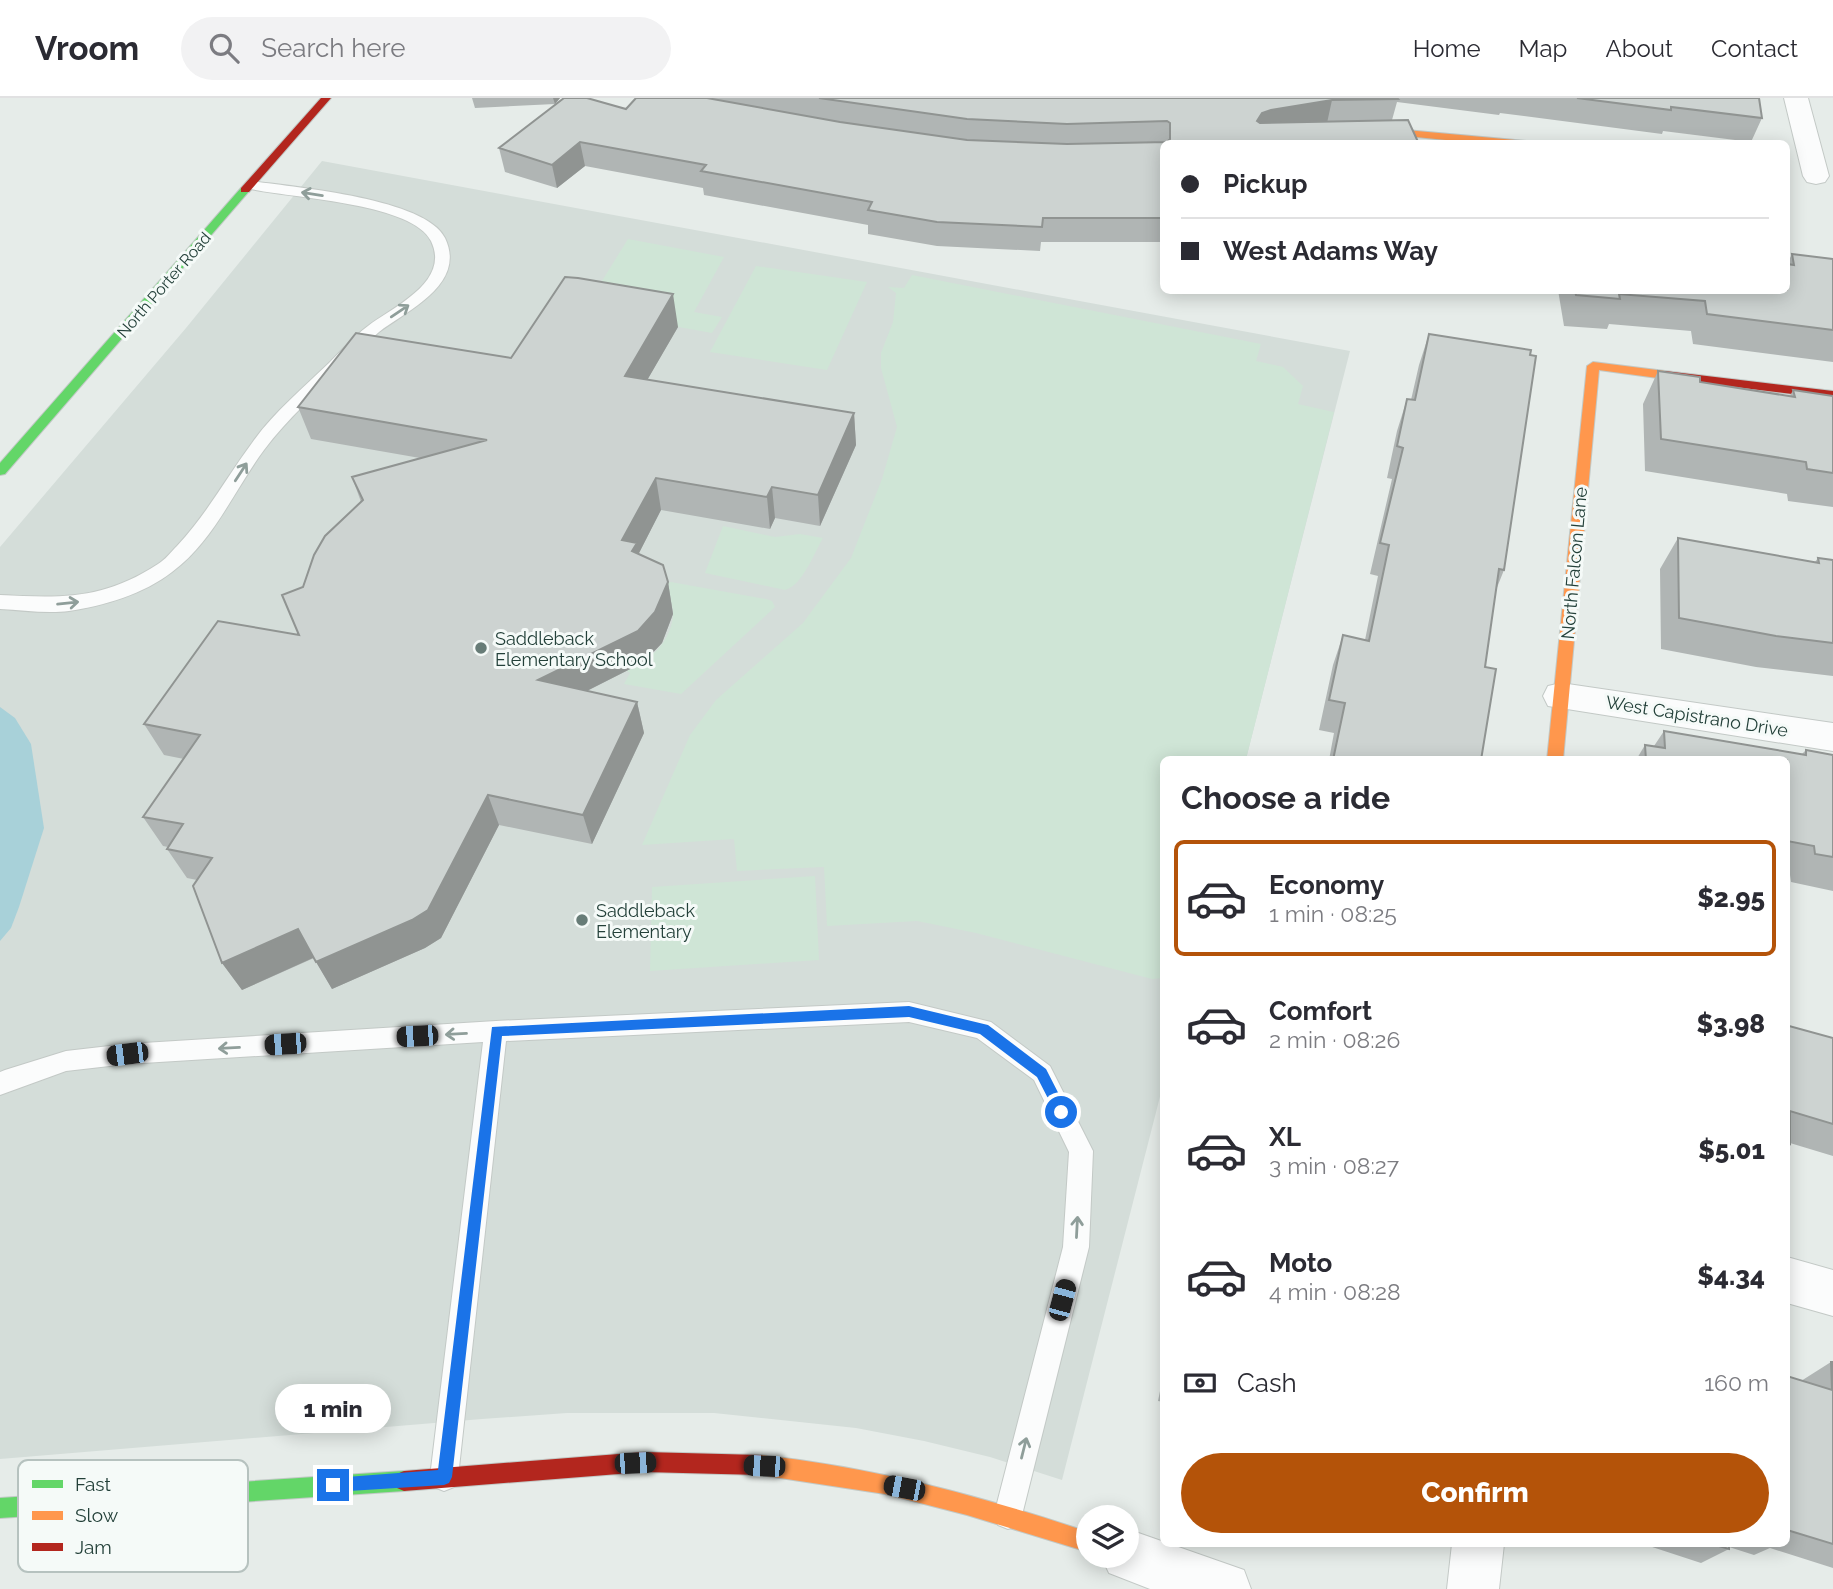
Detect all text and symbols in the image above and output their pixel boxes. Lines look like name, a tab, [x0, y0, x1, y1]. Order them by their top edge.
search box	[181, 17, 671, 80]
text: Vroom	[35, 29, 139, 68]
icon: search	[205, 29, 243, 67]
text: Search here	[261, 33, 406, 63]
text: Home	[1413, 34, 1481, 63]
text: Map	[1519, 34, 1567, 63]
text: About	[1605, 34, 1673, 63]
text: Contact	[1711, 34, 1798, 63]
text: Pickup	[1223, 169, 1308, 199]
one-way arrow	[301, 187, 324, 200]
street label: North Porter Road	[113, 228, 215, 342]
text: West Adams Way	[1223, 236, 1438, 266]
one-way arrow	[390, 304, 409, 319]
one-way arrow	[234, 463, 248, 483]
street label: North Falcon Lane	[1557, 485, 1591, 640]
one-way arrow	[56, 597, 79, 610]
place label: Saddleback Elementary School	[495, 628, 653, 670]
marker: Saddleback Elementary School	[473, 640, 489, 656]
street label: West Capistrano Drive	[1604, 691, 1790, 741]
text: Choose a ride	[1181, 779, 1390, 816]
icon: car	[1185, 867, 1248, 930]
text: Economy	[1269, 870, 1384, 900]
text: $2.95	[1697, 883, 1765, 913]
place label: Saddleback Elementary	[596, 900, 695, 942]
text: 1 min · 08:25	[1269, 900, 1397, 927]
marker: Saddleback Elementary	[574, 912, 590, 928]
icon: car	[1185, 993, 1248, 1056]
text: Comfort	[1269, 996, 1372, 1026]
text: $3.98	[1696, 1009, 1765, 1039]
car	[396, 1024, 439, 1048]
text: 2 min · 08:26	[1269, 1026, 1400, 1053]
one-way arrow	[445, 1027, 468, 1040]
car	[264, 1032, 307, 1056]
car	[105, 1041, 150, 1067]
one-way arrow	[218, 1041, 241, 1054]
route start	[1045, 1096, 1077, 1128]
icon: car	[1185, 1119, 1248, 1182]
text: XL	[1269, 1122, 1301, 1152]
text: $5.01	[1698, 1135, 1765, 1165]
text: 3 min · 08:27	[1269, 1152, 1399, 1179]
one-way arrow	[1071, 1216, 1084, 1239]
icon: car	[1185, 1245, 1248, 1308]
text: Moto	[1269, 1248, 1332, 1278]
text: $4.34	[1697, 1261, 1765, 1291]
car	[1047, 1277, 1078, 1323]
text: 4 min · 08:28	[1269, 1278, 1401, 1305]
icon: cash	[1181, 1364, 1219, 1402]
text: Cash	[1237, 1368, 1297, 1398]
text: 160 m	[1704, 1369, 1769, 1396]
callout: 1 min	[275, 1384, 391, 1432]
text: 1 min	[303, 1395, 363, 1422]
one-way arrow	[1018, 1437, 1031, 1460]
car	[614, 1452, 657, 1474]
button: Confirm	[1181, 1453, 1769, 1533]
car	[743, 1455, 786, 1477]
legend	[18, 1460, 248, 1572]
route end	[317, 1469, 349, 1501]
text: Fast	[75, 1473, 111, 1495]
car	[882, 1474, 927, 1502]
text: Slow	[75, 1504, 119, 1526]
map controls	[1076, 1505, 1139, 1568]
button: layers	[1076, 1505, 1139, 1568]
text: Jam	[75, 1536, 112, 1558]

